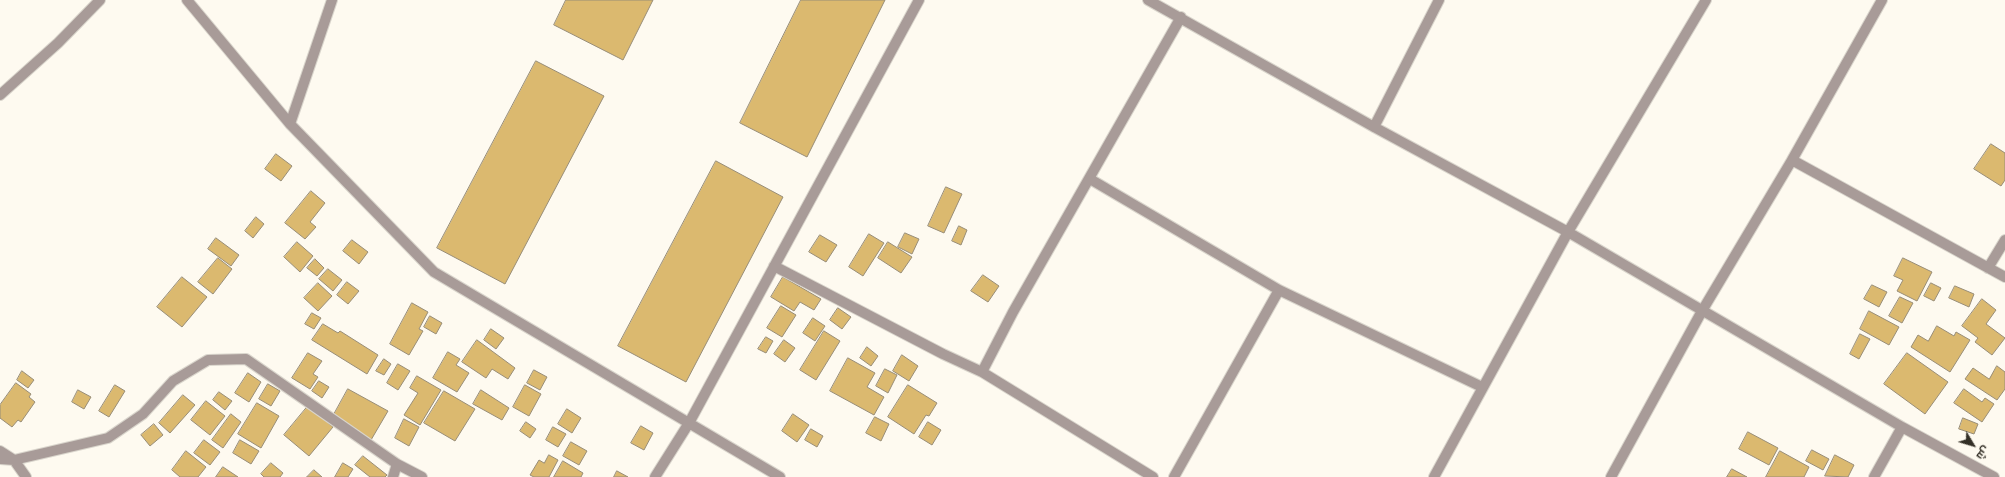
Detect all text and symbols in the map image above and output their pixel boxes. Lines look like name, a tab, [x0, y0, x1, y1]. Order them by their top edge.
north arrow	[1953, 425, 1993, 465]
text: ش	[1973, 443, 1992, 462]

